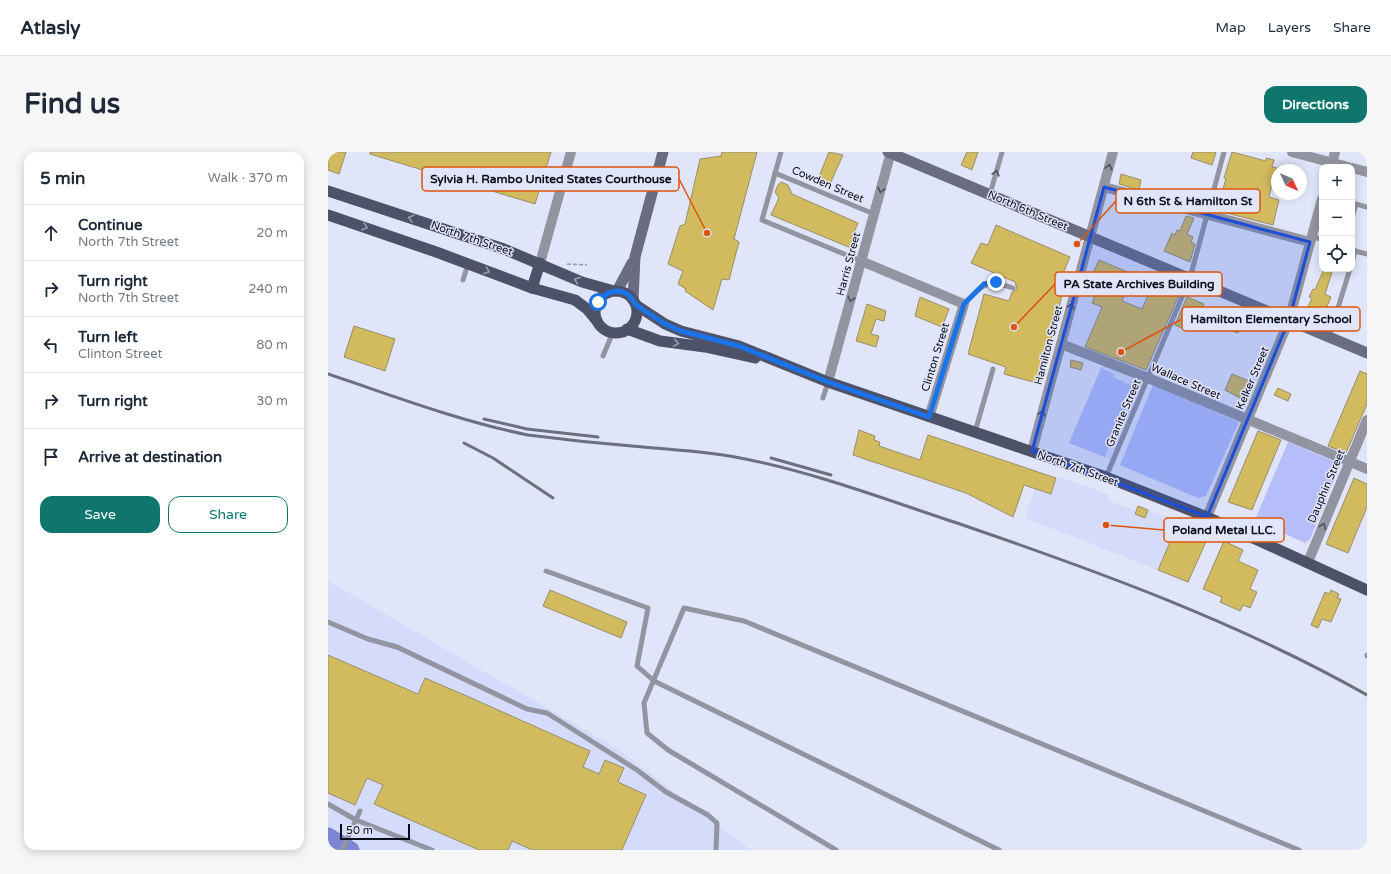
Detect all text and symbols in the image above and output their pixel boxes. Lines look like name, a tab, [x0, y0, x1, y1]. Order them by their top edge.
text: Atlasly	[20, 17, 80, 39]
text: Map	[1216, 19, 1246, 36]
text: Layers	[1268, 19, 1311, 36]
text: Share	[1333, 19, 1371, 36]
button: Directions	[1264, 86, 1367, 123]
text: Find us	[24, 87, 120, 121]
street label: Cowden Street	[790, 163, 866, 205]
one-way arrow	[1104, 164, 1113, 171]
north arrow	[1271, 164, 1307, 200]
map controls	[1319, 164, 1355, 272]
button: +	[1319, 164, 1355, 200]
callout: Sylvia H. Rambo United States Courthouse	[422, 167, 679, 191]
text: 5 min	[40, 168, 85, 189]
text: Walk · 370 m	[208, 170, 288, 186]
one-way arrow	[991, 170, 1000, 177]
text: Sylvia H. Rambo United States Courthouse	[430, 172, 672, 187]
one-way arrow	[877, 186, 885, 193]
street label: North 6th Street	[986, 188, 1070, 233]
callout: N 6th St & Hamilton St	[1116, 189, 1260, 213]
text: N 6th St & Hamilton St	[1124, 194, 1253, 208]
button: −	[1319, 200, 1355, 236]
one-way arrow	[408, 214, 415, 223]
text: Continue	[78, 216, 142, 234]
street label: North 7th Street	[429, 218, 514, 259]
icon: ahead	[40, 222, 62, 244]
one-way arrow	[361, 223, 368, 231]
text: 20 m	[256, 225, 288, 241]
street label: Harris Street	[834, 231, 863, 297]
text: North 7th Street	[78, 234, 179, 250]
button: locate	[1319, 236, 1355, 272]
one-way arrow	[484, 267, 491, 275]
text: Turn right	[78, 272, 148, 290]
callout: PA State Archives Building	[1055, 272, 1222, 296]
route end	[987, 273, 1005, 291]
one-way arrow	[573, 276, 580, 284]
text: PA State Archives Building	[1063, 277, 1215, 292]
icon: right	[40, 278, 62, 300]
text: 240 m	[248, 281, 288, 297]
text: North 7th Street	[78, 290, 179, 306]
route start	[589, 293, 607, 311]
one-way arrow	[847, 295, 856, 302]
one-way arrow	[1066, 303, 1075, 310]
street label: Hamilton Street	[1032, 304, 1065, 386]
callout: Hamilton Elementary School	[1182, 307, 1360, 331]
text: Hamilton Elementary School	[1190, 312, 1352, 327]
street label: Clinton Street	[919, 321, 952, 393]
text: Turn left	[78, 328, 138, 346]
icon: left	[40, 334, 62, 356]
text: 80 m	[256, 337, 288, 353]
one-way arrow	[673, 338, 679, 347]
street label: Kelker Street	[1233, 345, 1272, 412]
text: Clinton Street	[78, 346, 163, 362]
street label: Wallace Street	[1149, 361, 1223, 402]
street label: Granite Street	[1103, 377, 1144, 449]
icon: right	[40, 390, 62, 412]
text: Turn right	[78, 392, 148, 410]
text: 30 m	[256, 393, 288, 409]
one-way arrow	[1037, 410, 1046, 417]
icon: arrive	[40, 446, 62, 468]
text: Arrive at destination	[78, 448, 222, 466]
street label: North 7th Street	[1035, 448, 1120, 489]
street label: Dauphin Street	[1305, 448, 1348, 525]
button: Save	[40, 496, 160, 533]
button: Share	[168, 496, 288, 533]
callout: Poland Metal LLC.	[1164, 518, 1284, 542]
one-way arrow	[1318, 522, 1326, 530]
text: Poland Metal LLC.	[1172, 523, 1276, 537]
scale bar	[340, 822, 410, 841]
text: 50 m	[346, 824, 373, 837]

